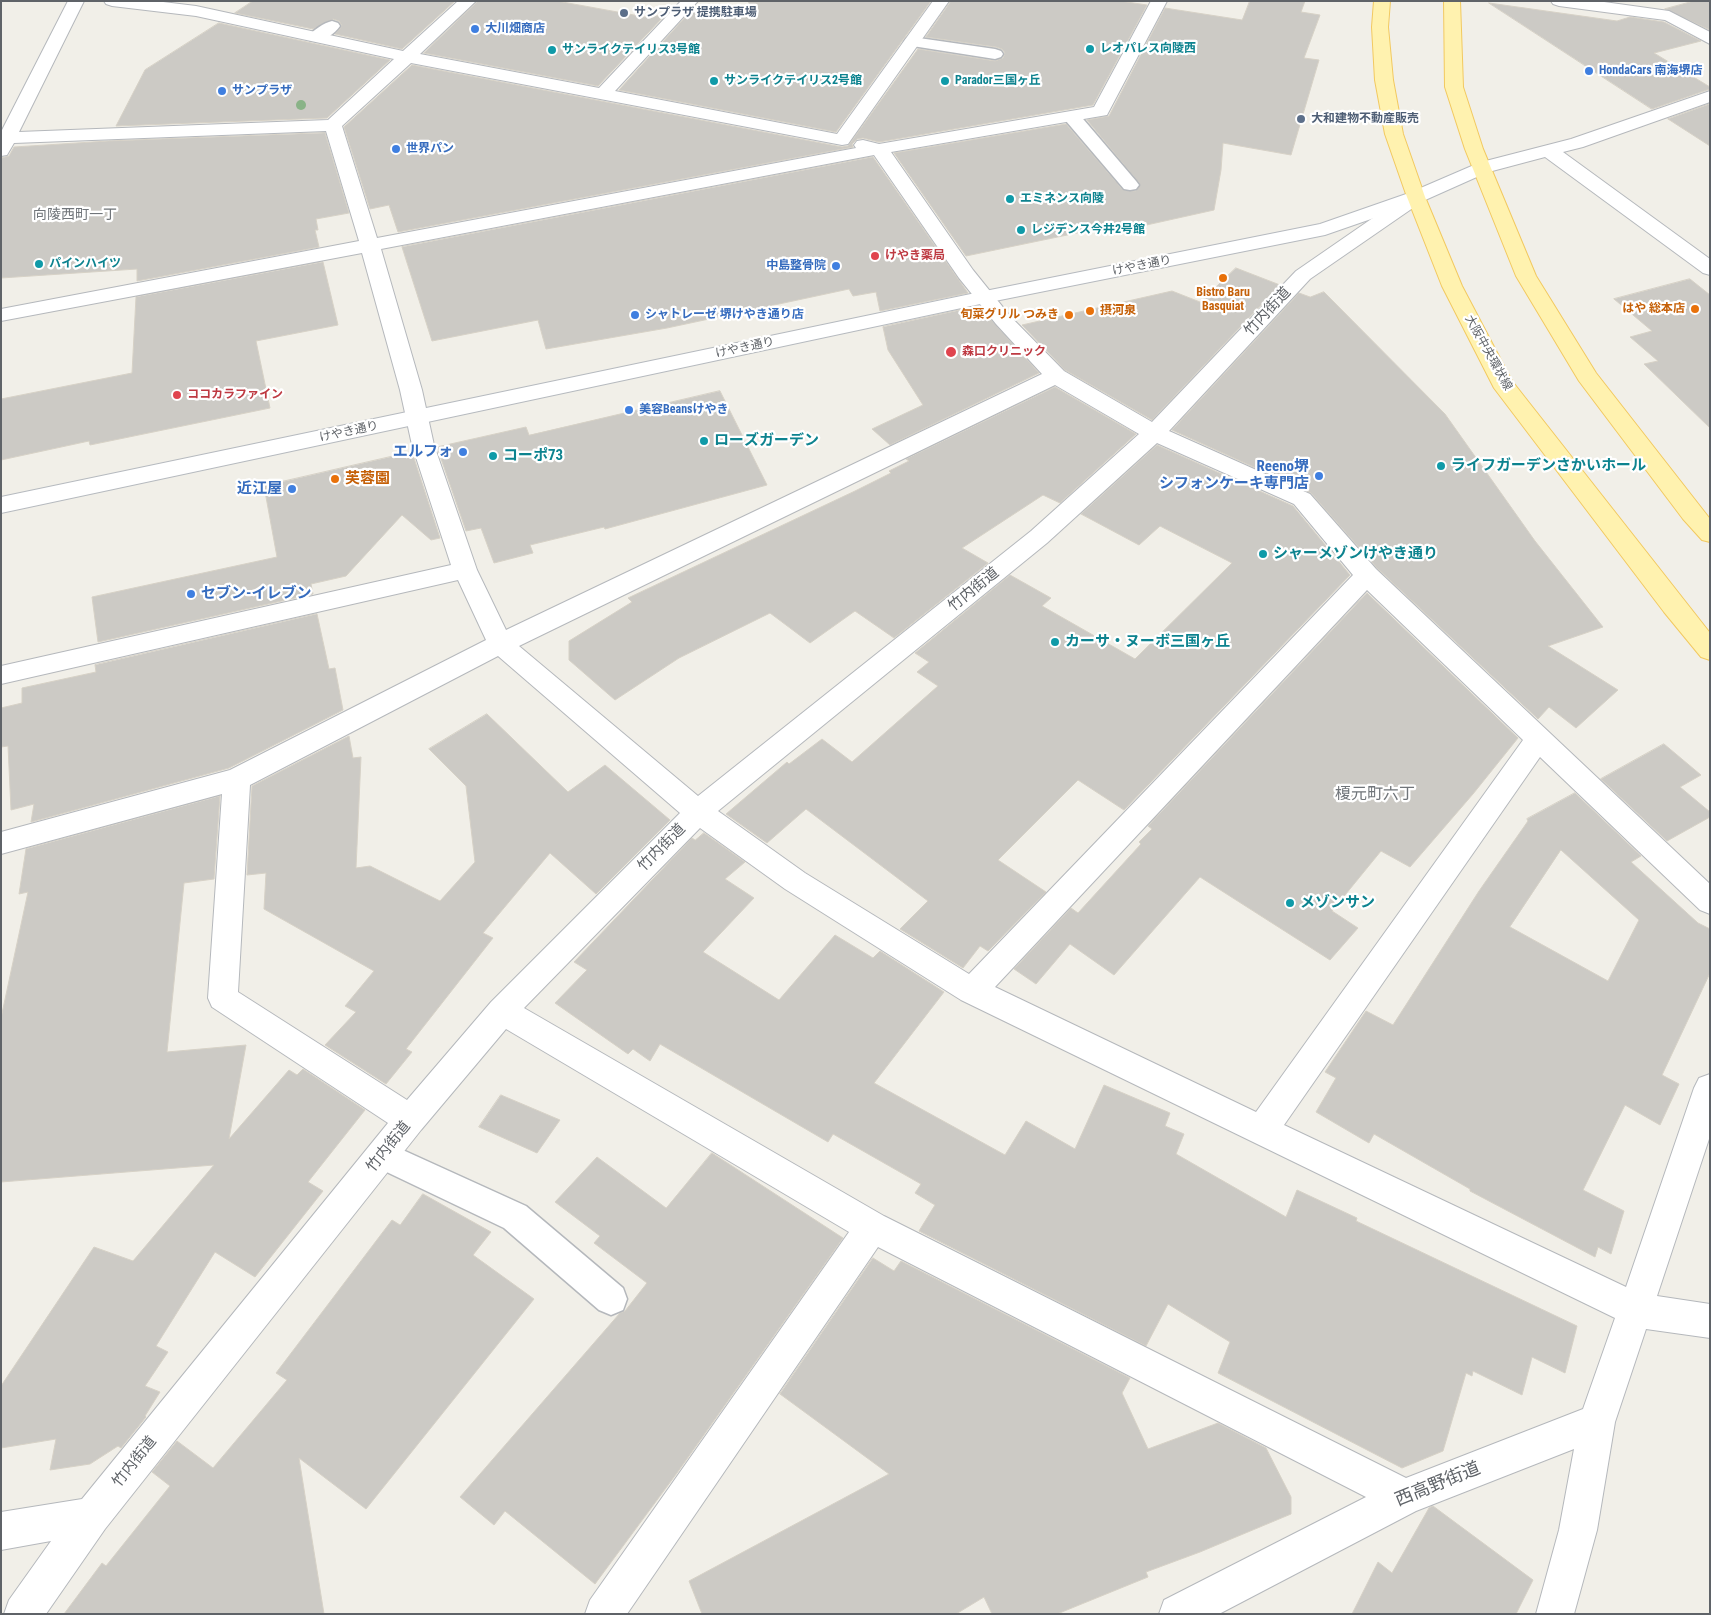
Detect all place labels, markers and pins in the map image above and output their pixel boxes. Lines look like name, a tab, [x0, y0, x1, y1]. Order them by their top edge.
place label: サンプラザ 提携駐車場	[634, 6, 757, 20]
marker: サンプラザ 提携駐車場	[618, 7, 630, 19]
place label: 大川畑商店	[485, 22, 545, 36]
marker: 大川畑商店	[469, 23, 481, 35]
place label: レオパレス向陵西	[1100, 42, 1196, 56]
place label: サンライクテイリス3号館	[562, 43, 700, 57]
marker: レオパレス向陵西	[1084, 43, 1096, 55]
marker: サンライクテイリス3号館	[546, 44, 558, 56]
place label: HondaCars 南海堺店	[1599, 64, 1703, 78]
marker: HondaCars 南海堺店	[1583, 65, 1595, 77]
place label: サンライクテイリス2号館	[724, 74, 862, 88]
place label: Parador三国ヶ丘	[955, 74, 1041, 88]
marker: サンライクテイリス2号館	[708, 75, 720, 87]
marker: Parador三国ヶ丘	[939, 75, 951, 87]
place label: サンプラザ	[232, 84, 292, 98]
marker: サンプラザ	[216, 85, 228, 97]
place label: 大和建物不動産販売	[1311, 112, 1419, 126]
marker: 大和建物不動産販売	[1295, 113, 1307, 125]
place label: 世界パン	[406, 142, 454, 156]
marker: 世界パン	[390, 143, 402, 155]
place label: エミネンス向陵	[1020, 192, 1104, 206]
marker: エミネンス向陵	[1004, 193, 1016, 205]
place label: レジデンス今井2号館	[1031, 223, 1145, 237]
marker: レジデンス今井2号館	[1015, 224, 1027, 236]
place label: けやき薬局	[885, 249, 945, 263]
marker: けやき薬局	[869, 250, 881, 262]
place label: パインハイツ	[49, 257, 121, 271]
marker: パインハイツ	[33, 258, 45, 270]
place label: 中島整骨院	[766, 259, 826, 273]
marker: 中島整骨院	[830, 260, 842, 272]
marker: Bistro Baru Basquiat	[1217, 272, 1229, 284]
place label: Bistro Baru Basquiat	[1196, 286, 1250, 314]
place label: はや 総本店	[1622, 302, 1685, 316]
marker: はや 総本店	[1689, 303, 1701, 315]
place label: 摂河泉	[1100, 304, 1136, 318]
marker: 摂河泉	[1084, 305, 1096, 317]
place label: シャトレーゼ 堺けやき通り店	[645, 308, 804, 322]
place label: 旬菜グリル つみき	[960, 308, 1059, 322]
marker: シャトレーゼ 堺けやき通り店	[629, 309, 641, 321]
marker: 旬菜グリル つみき	[1063, 309, 1075, 321]
marker: 森口クリニック	[944, 345, 958, 359]
place label: 森口クリニック	[962, 345, 1046, 359]
place label: ココカラファイン	[187, 388, 283, 402]
marker: ココカラファイン	[171, 389, 183, 401]
place label: 美容Beansけやき	[639, 403, 728, 417]
marker: 美容Beansけやき	[623, 404, 635, 416]
place label: ローズガーデン	[714, 432, 819, 450]
marker: ローズガーデン	[698, 435, 710, 447]
place label: エルフォ	[393, 443, 453, 461]
marker: エルフォ	[457, 446, 469, 458]
place label: コーポ73	[503, 447, 563, 465]
marker: コーポ73	[487, 450, 499, 462]
place label: ライフガーデンさかいホール	[1451, 457, 1646, 475]
place label: Reeno堺 シフォンケーキ専門店	[1159, 458, 1309, 493]
marker: ライフガーデンさかいホール	[1435, 460, 1447, 472]
place label: 芙蓉園	[345, 470, 390, 488]
marker: Reeno堺 シフォンケーキ専門店	[1313, 470, 1325, 482]
marker: 芙蓉園	[329, 473, 341, 485]
place label: 近江屋	[237, 480, 282, 498]
marker: 近江屋	[286, 483, 298, 495]
place label: シャーメゾンけやき通り	[1273, 545, 1438, 563]
marker: シャーメゾンけやき通り	[1257, 548, 1269, 560]
place label: セブン-イレブン	[201, 585, 311, 603]
marker: セブン-イレブン	[185, 588, 197, 600]
place label: カーサ・ヌーボ三国ヶ丘	[1065, 633, 1230, 651]
marker: カーサ・ヌーボ三国ヶ丘	[1049, 636, 1061, 648]
place label: メゾンサン	[1300, 894, 1375, 912]
marker: メゾンサン	[1284, 897, 1296, 909]

